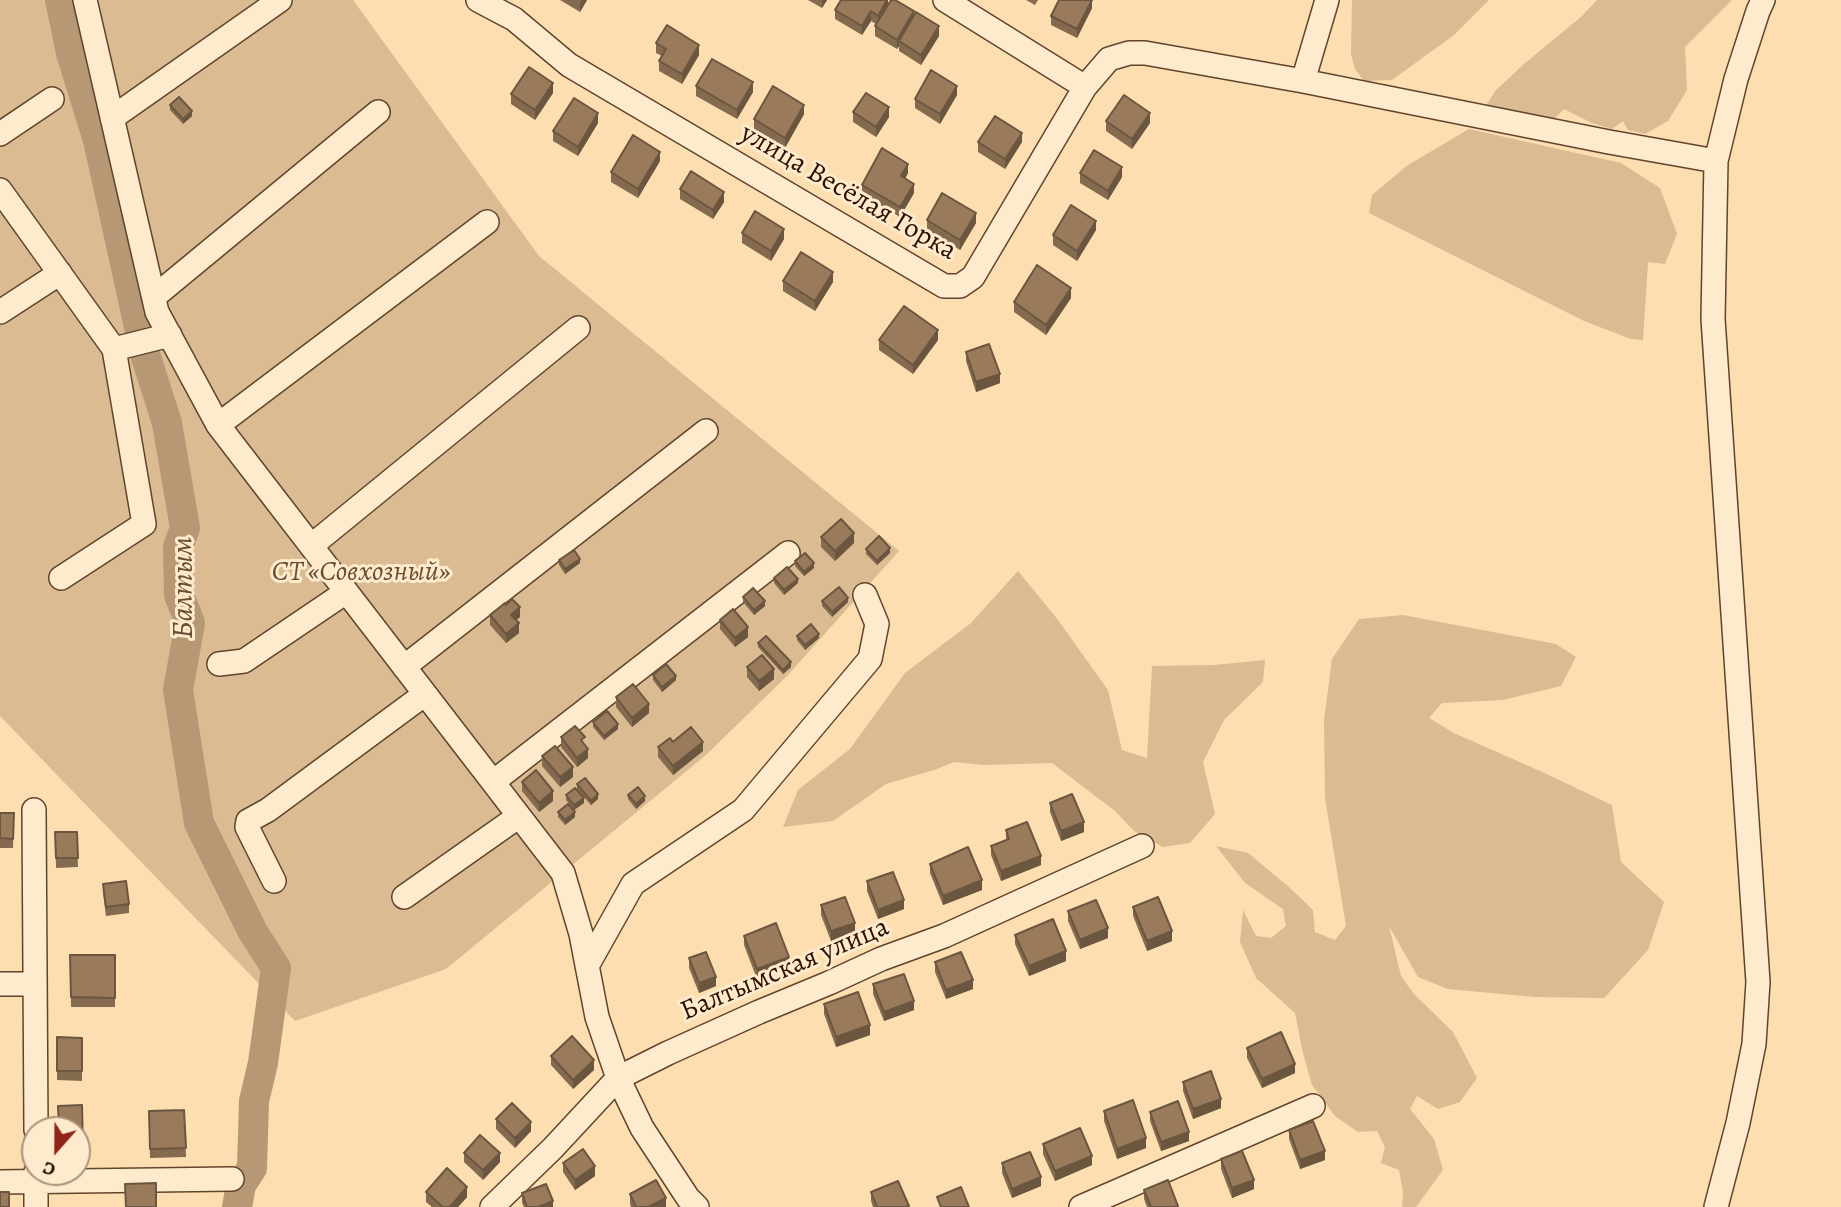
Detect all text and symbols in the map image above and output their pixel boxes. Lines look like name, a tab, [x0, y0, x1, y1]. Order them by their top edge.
street label: улица Весёлая Горка	[734, 117, 962, 269]
water label: Балтым	[167, 537, 203, 639]
park label: СТ «Совхозный»	[272, 556, 450, 590]
street label: Балтымская улица	[676, 911, 894, 1029]
north arrow	[21, 1116, 91, 1186]
text: С	[39, 1155, 59, 1183]

